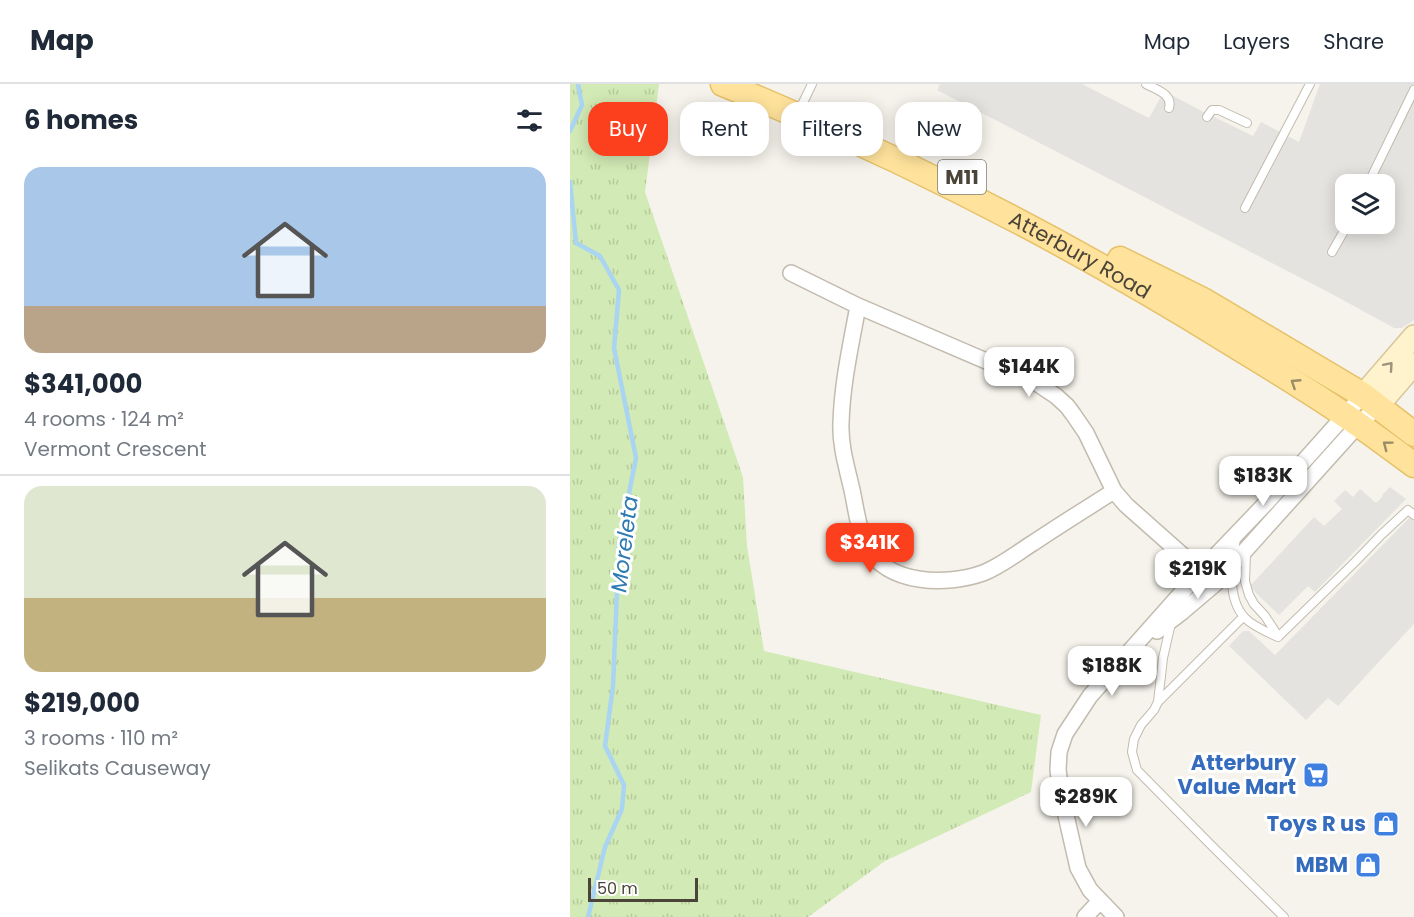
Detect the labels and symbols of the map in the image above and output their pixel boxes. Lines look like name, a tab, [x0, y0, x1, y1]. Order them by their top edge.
road number: M11	[938, 160, 986, 194]
street label: Atterbury Road	[1004, 204, 1156, 306]
pin: $144K	[987, 347, 1071, 398]
one-way arrow	[1381, 362, 1392, 373]
one-way arrow	[1291, 380, 1302, 391]
one-way arrow	[1382, 441, 1393, 452]
pin: $183K	[1221, 456, 1305, 507]
water label: Moreleta	[603, 494, 646, 594]
pin: $341K	[828, 523, 912, 574]
pin: $219K	[1156, 549, 1240, 600]
pin: $188K	[1070, 646, 1154, 697]
place label: Atterbury Value Mart	[1178, 748, 1297, 801]
supermarket icon: Atterbury Value Mart	[1301, 760, 1331, 790]
pin: $289K	[1044, 777, 1128, 828]
place label: Toys R us	[1267, 809, 1366, 838]
shop icon: Toys R us	[1371, 809, 1401, 839]
place label: MBM	[1296, 850, 1348, 879]
shop icon: MBM	[1353, 850, 1383, 880]
scale bar	[588, 875, 698, 902]

